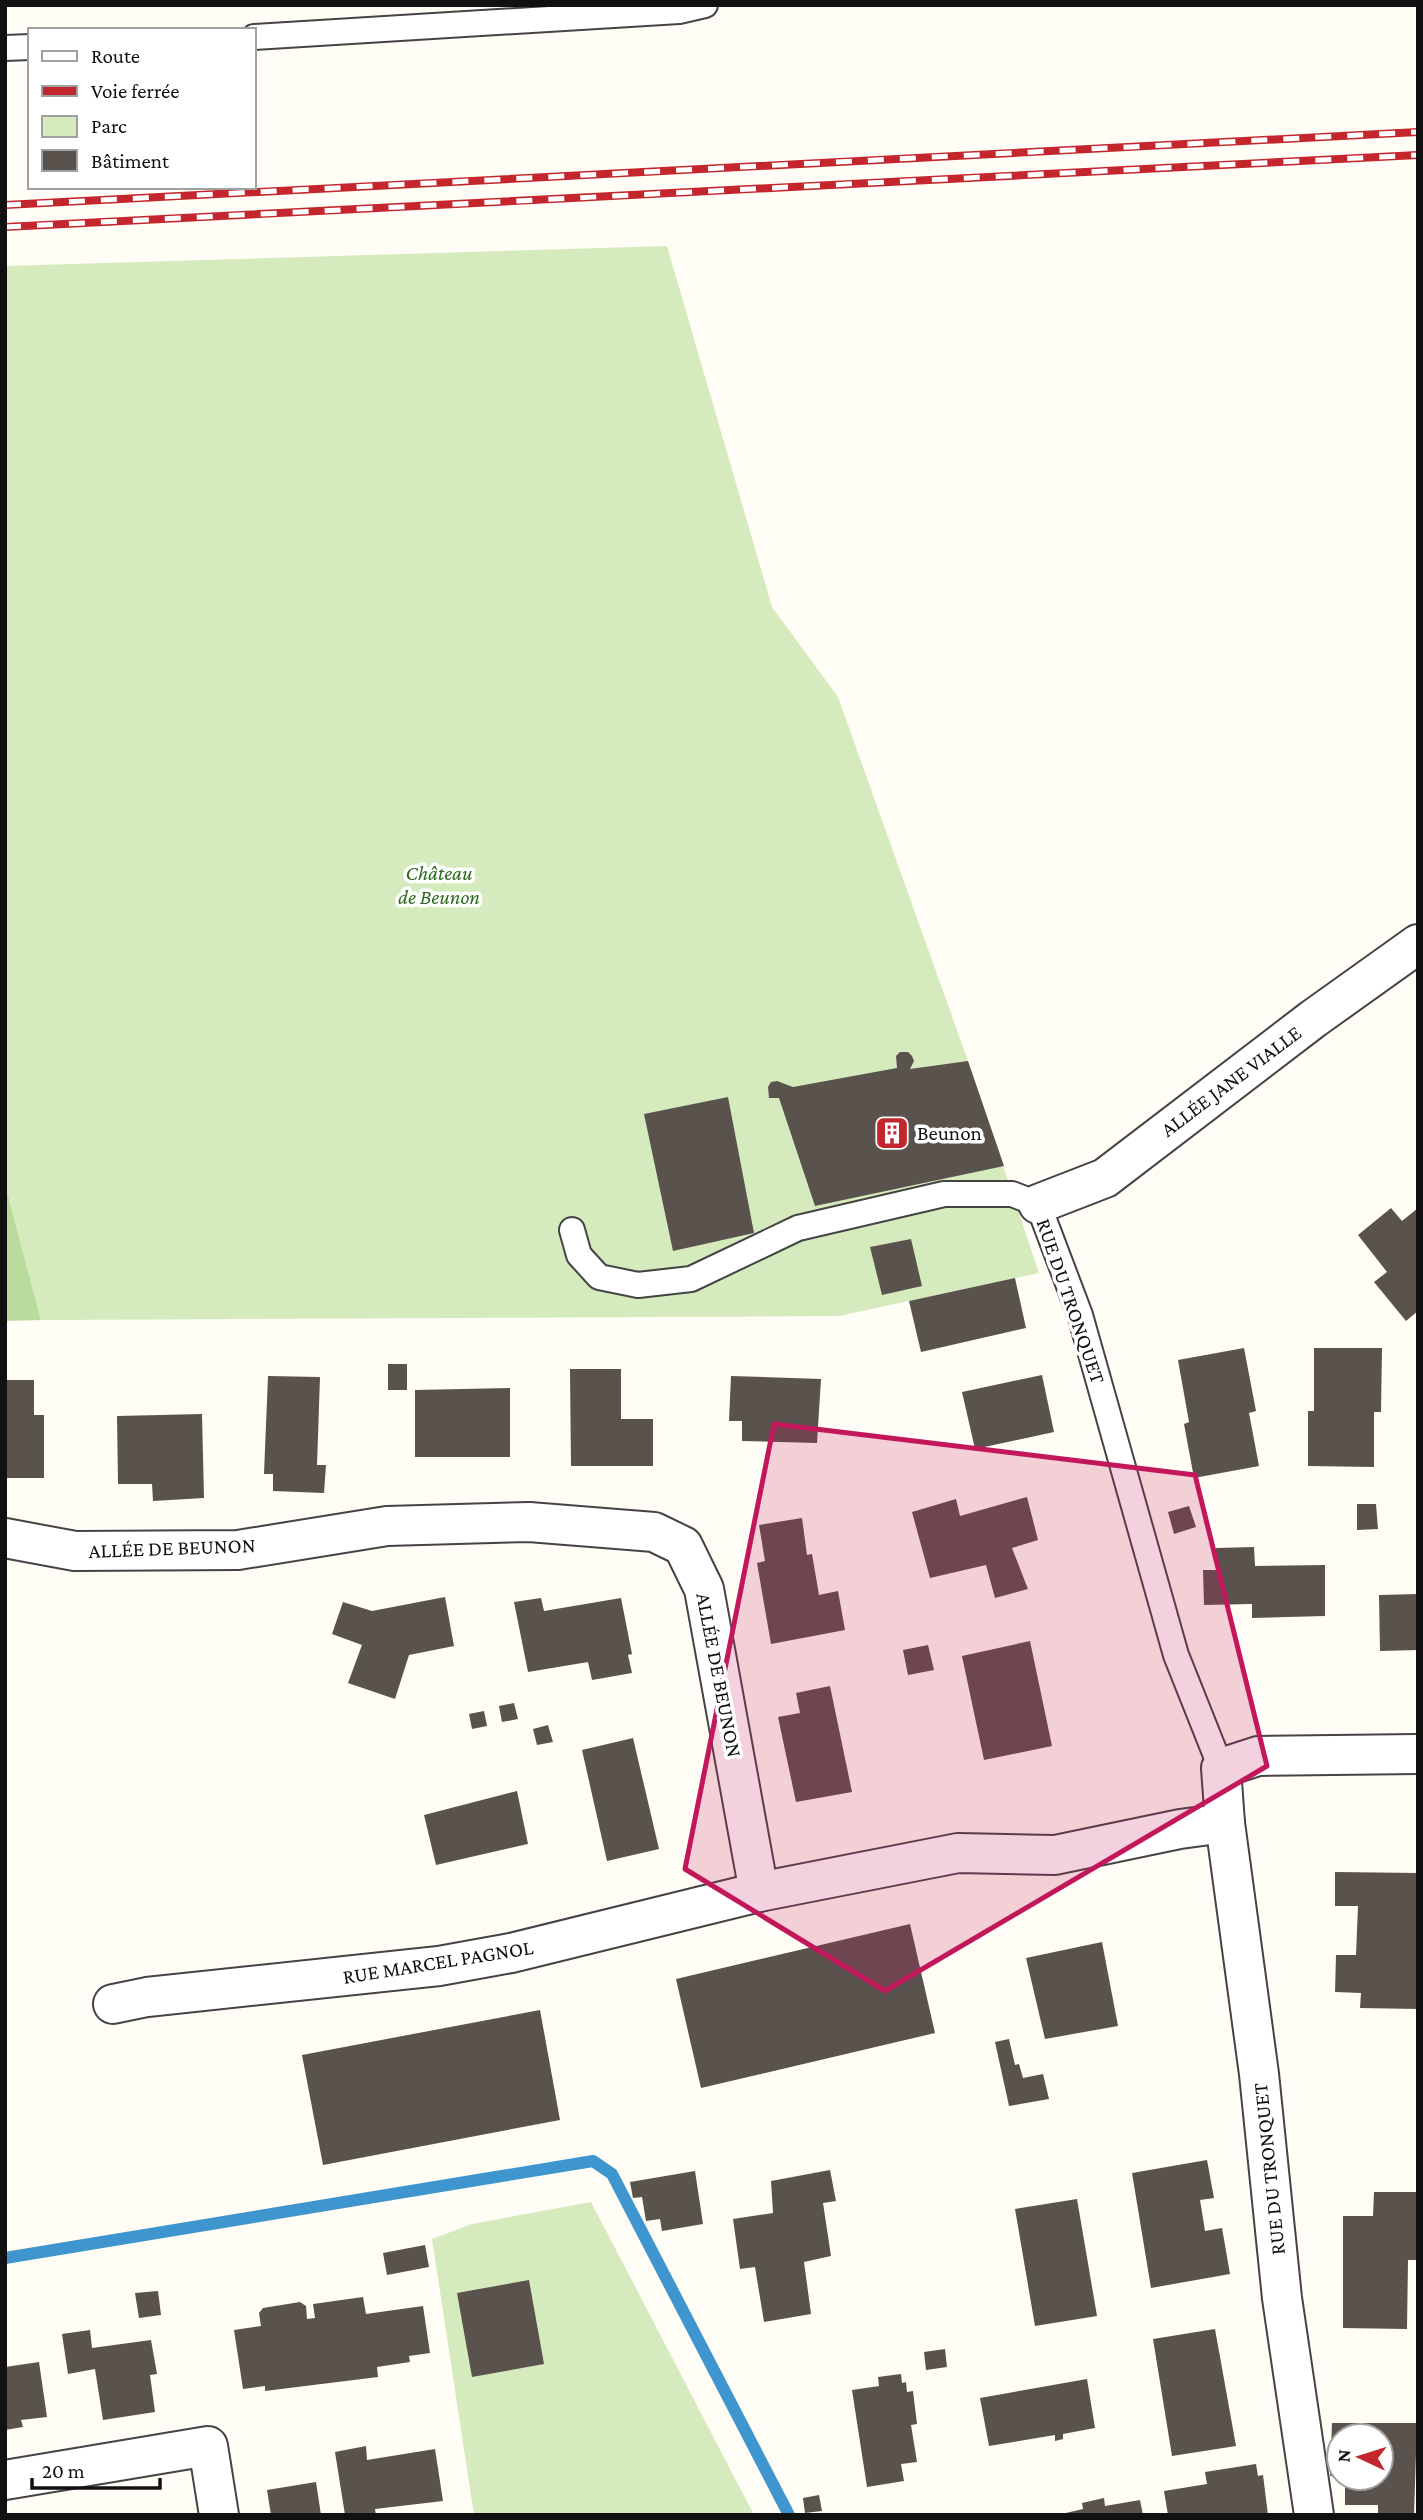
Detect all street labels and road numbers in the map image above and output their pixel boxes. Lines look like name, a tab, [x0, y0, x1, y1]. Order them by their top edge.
street label: ALLÉE JANE VIALLE	[1156, 1020, 1306, 1142]
street label: RUE DU TRONQUET	[1031, 1215, 1111, 1387]
street label: ALLÉE DE BEUNON	[88, 1533, 256, 1563]
street label: ALLÉE DE BEUNON	[691, 1591, 747, 1759]
street label: RUE MARCEL PAGNOL	[341, 1935, 536, 1989]
street label: RUE DU TRONQUET	[1248, 2081, 1290, 2256]

